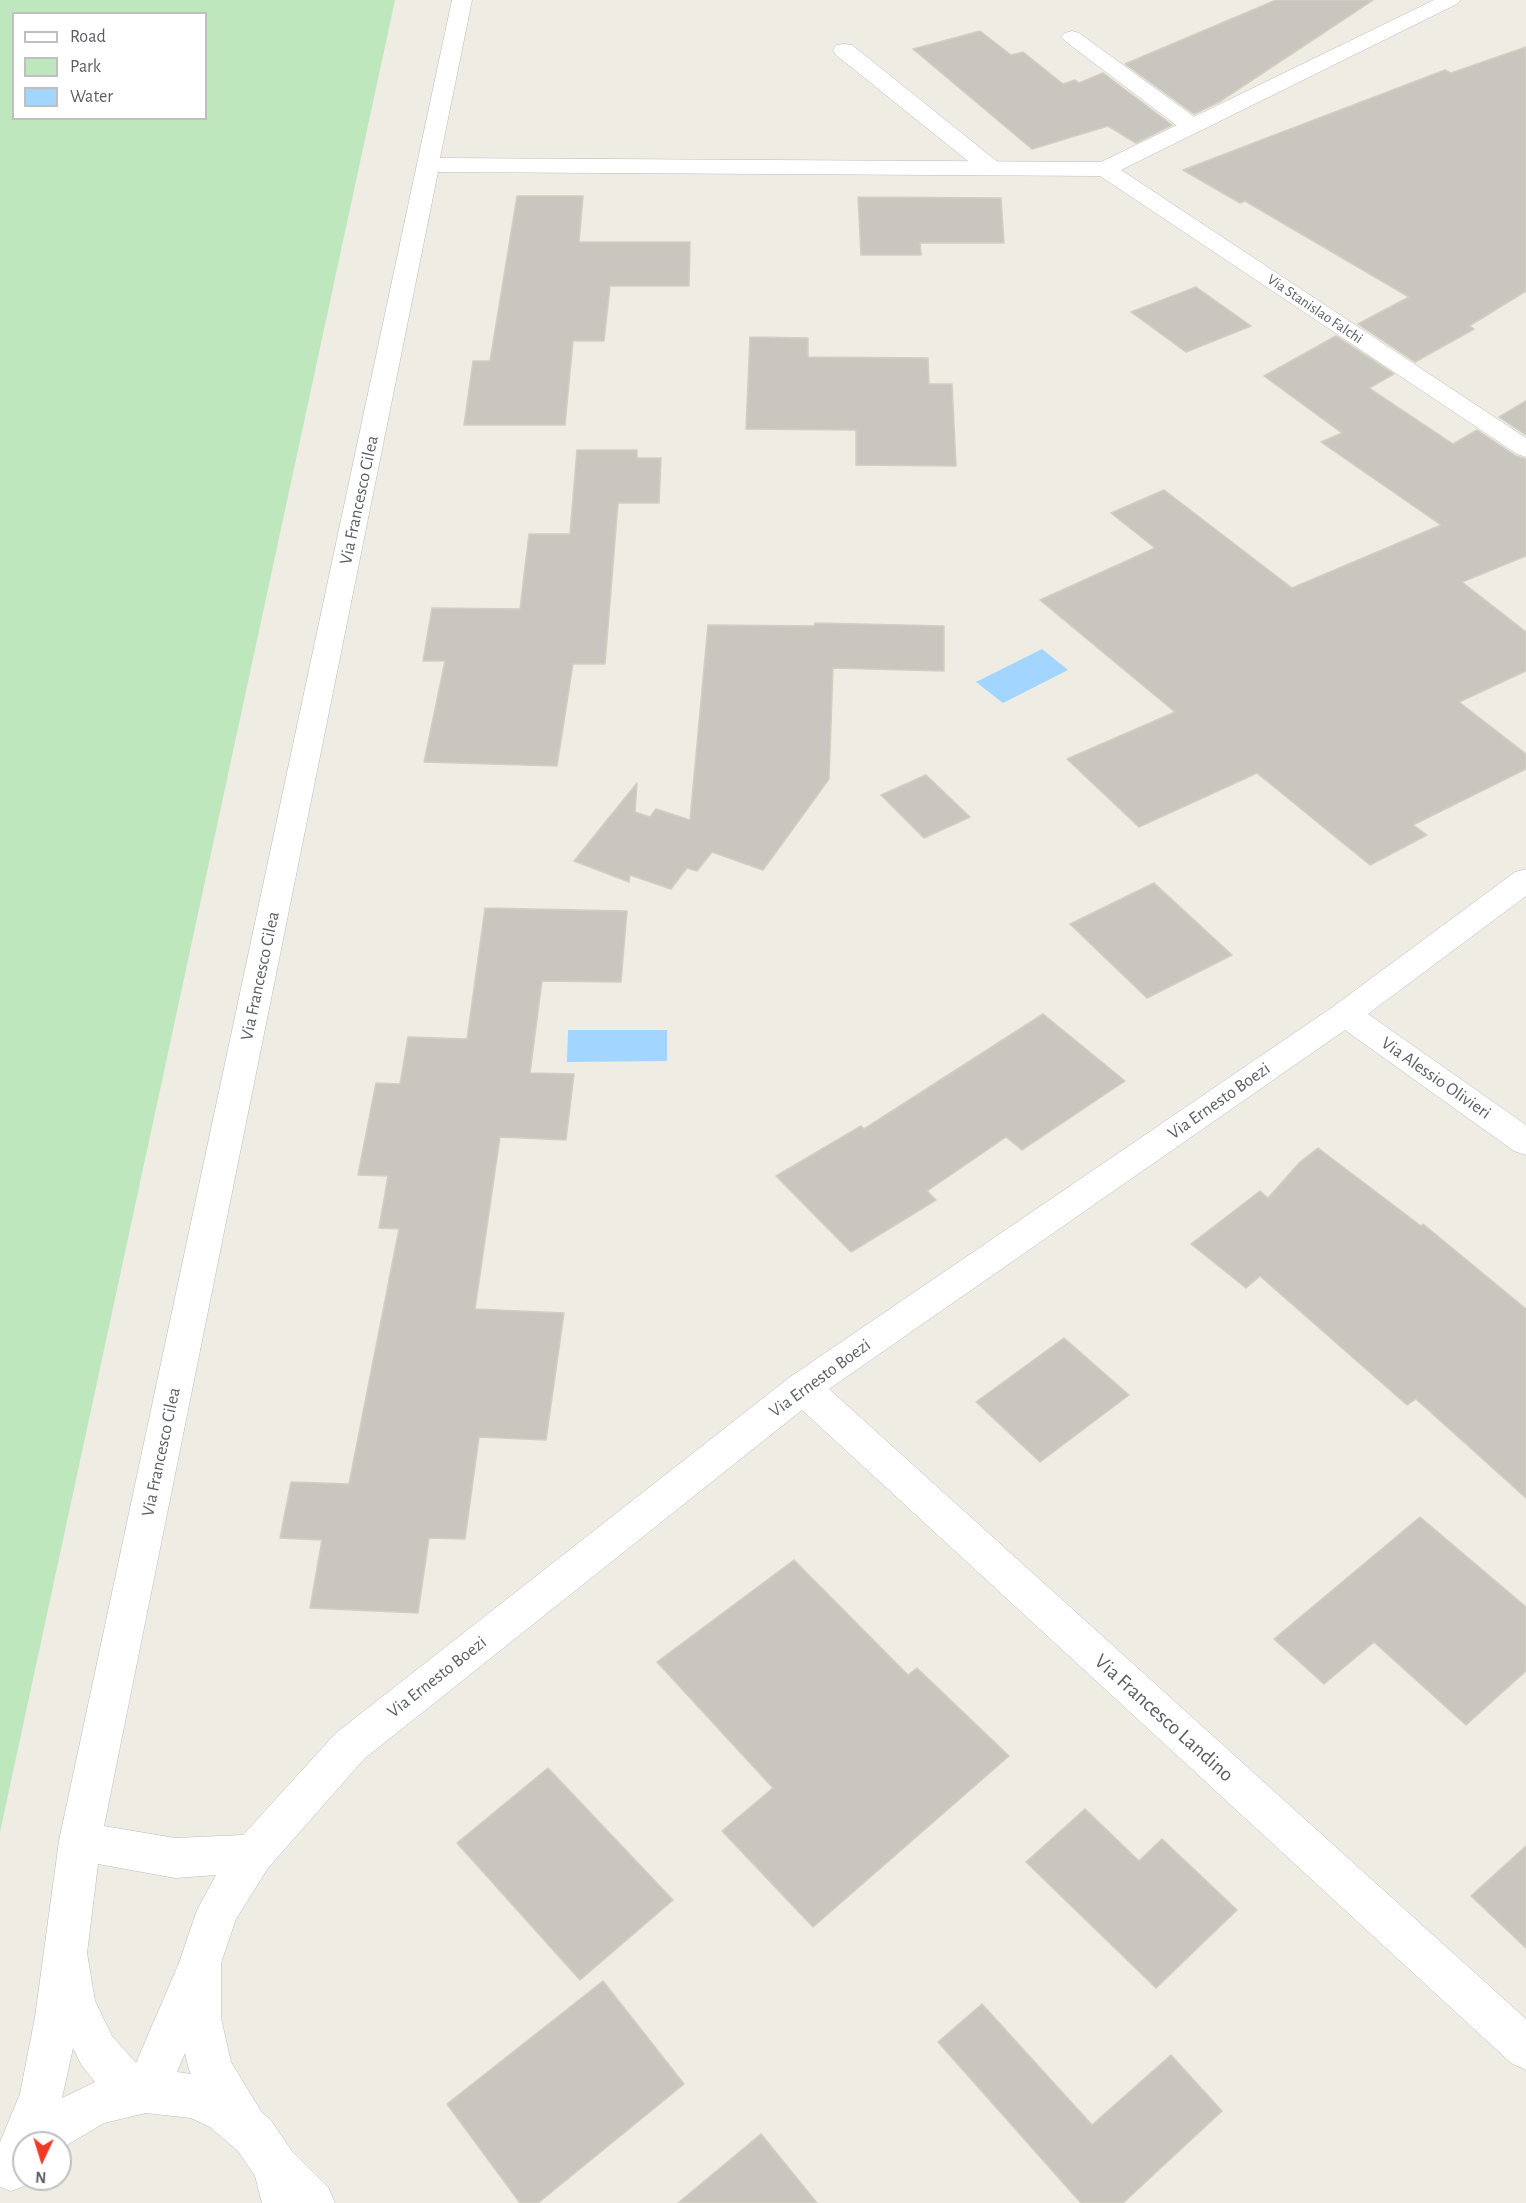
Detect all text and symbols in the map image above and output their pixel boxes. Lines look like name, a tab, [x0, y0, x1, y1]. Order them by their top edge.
legend	[12, 12, 207, 120]
text: Road	[70, 28, 106, 46]
text: Park	[70, 58, 101, 76]
text: Water	[70, 88, 113, 106]
street label: Via Stanislao Falchi	[1264, 270, 1366, 348]
street label: Via Francesco Cilea	[335, 433, 383, 567]
street label: Via Francesco Cilea	[236, 909, 284, 1043]
street label: Via Alessio Olivieri	[1377, 1032, 1495, 1124]
street label: Via Ernesto Boezi	[1164, 1058, 1274, 1144]
street label: Via Ernesto Boezi	[765, 1334, 875, 1422]
street label: Via Francesco Cilea	[137, 1385, 185, 1519]
street label: Via Ernesto Boezi	[383, 1632, 491, 1722]
street label: Via Francesco Landino	[1089, 1649, 1239, 1787]
north arrow	[12, 2131, 72, 2191]
text: N	[35, 2169, 47, 2185]

